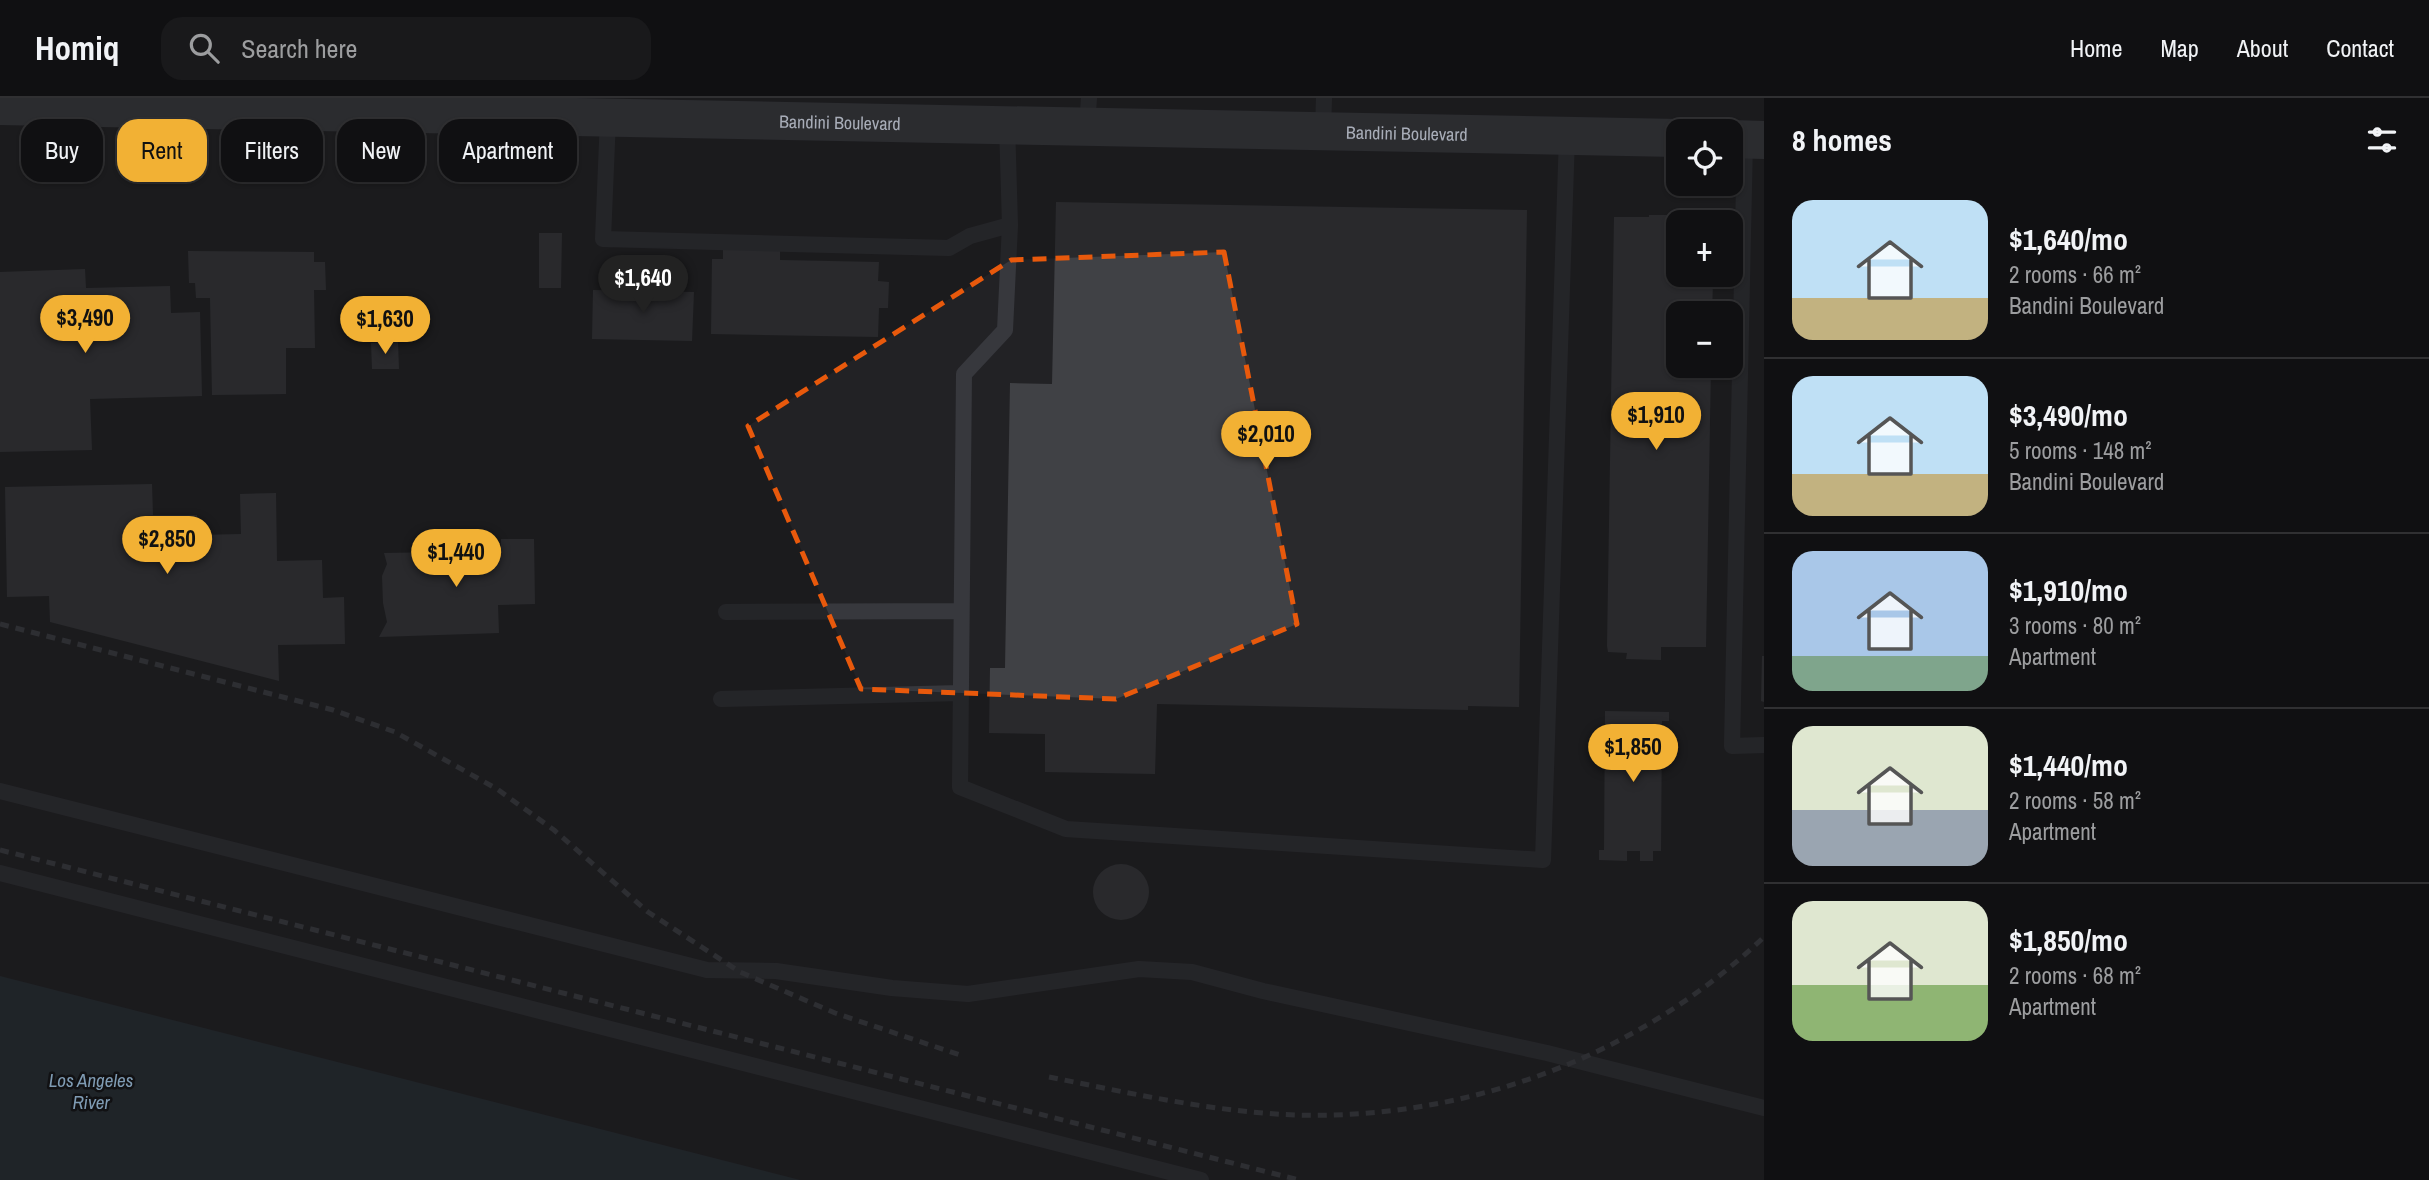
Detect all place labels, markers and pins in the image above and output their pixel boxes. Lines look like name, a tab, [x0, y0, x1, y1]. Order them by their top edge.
pin: $1,640	[586, 256, 700, 315]
pin: $3,490	[28, 296, 142, 355]
pin: $1,630	[328, 296, 442, 356]
pin: $1,910	[1599, 392, 1713, 452]
pin: $2,010	[1209, 412, 1323, 471]
pin: $2,850	[110, 517, 224, 576]
pin: $1,440	[399, 530, 513, 589]
pin: $1,850	[1576, 724, 1690, 784]

